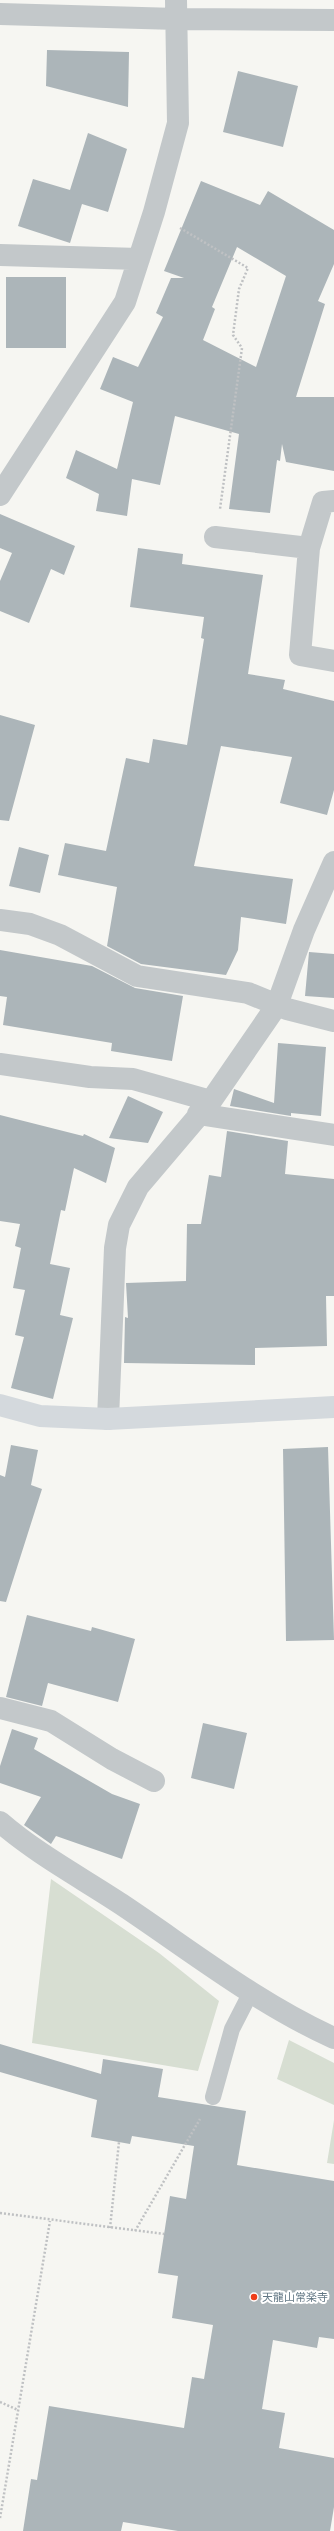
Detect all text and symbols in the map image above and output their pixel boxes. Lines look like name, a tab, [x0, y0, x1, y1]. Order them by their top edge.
place label: 天龍山常楽寺	[262, 2291, 328, 2304]
marker: 天龍山常楽寺	[249, 2292, 259, 2302]

